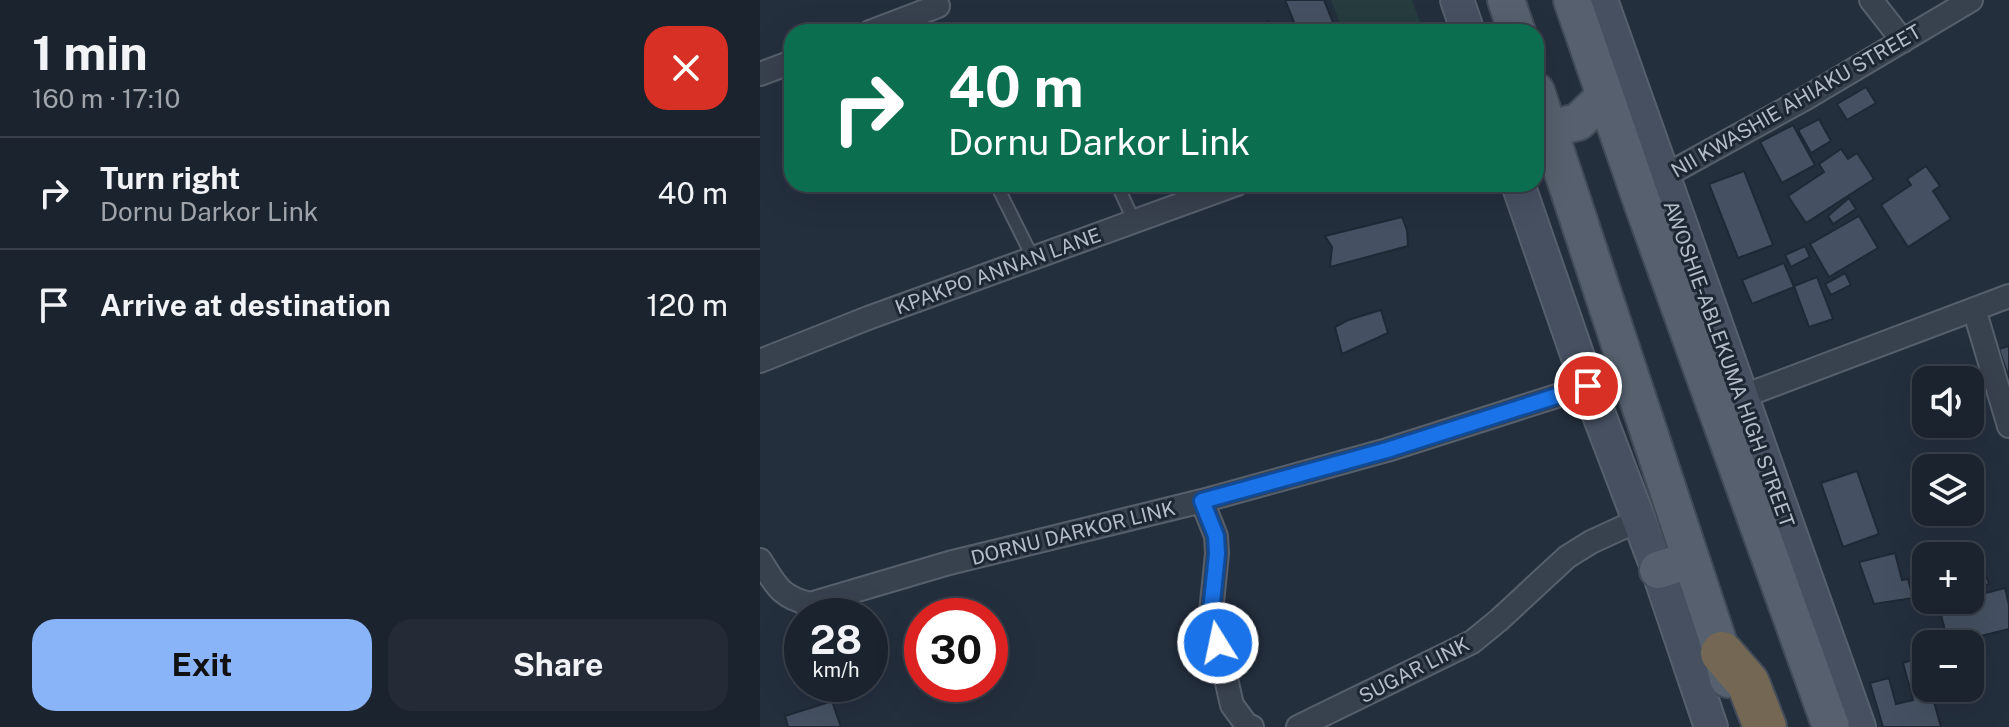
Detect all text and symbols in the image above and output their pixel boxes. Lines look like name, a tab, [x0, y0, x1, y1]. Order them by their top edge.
street label: NII KWASHIE AHIAKU STREET	[1667, 19, 1925, 183]
text: 1 min	[32, 24, 148, 81]
button: close	[644, 26, 728, 110]
text: 40 m	[948, 54, 1084, 120]
icon: right	[816, 56, 920, 160]
text: 160 m · 17:10	[32, 83, 180, 114]
text: Dornu Darkor Link	[948, 121, 1250, 163]
text: Turn right	[100, 160, 240, 196]
icon: right	[32, 171, 76, 215]
text: 40 m	[658, 175, 728, 211]
text: Dornu Darkor Link	[100, 196, 318, 227]
street label: AWOSHIE-ABLEKUMA HIGH STREET	[1659, 197, 1799, 531]
street label: KPAKPO ANNAN LANE	[892, 223, 1104, 319]
icon: arrive	[32, 283, 76, 327]
text: Arrive at destination	[100, 287, 391, 323]
text: 120 m	[646, 287, 728, 323]
pin	[1554, 352, 1622, 420]
icon: arrive	[1566, 364, 1610, 408]
map controls	[1912, 366, 1984, 702]
button: sound	[1912, 366, 1984, 438]
button: layers	[1912, 454, 1984, 526]
street label: DORNU DARKOR LINK	[968, 496, 1178, 570]
button: +	[1912, 542, 1984, 614]
speed limit sign: 30	[904, 598, 1008, 702]
position arrow	[1176, 601, 1260, 685]
text: 28	[810, 616, 862, 663]
button: Exit	[32, 619, 372, 711]
button: Share	[388, 619, 728, 711]
button: −	[1912, 630, 1984, 702]
street label: SUGAR LINK	[1355, 632, 1473, 708]
text: km/h	[812, 658, 860, 682]

